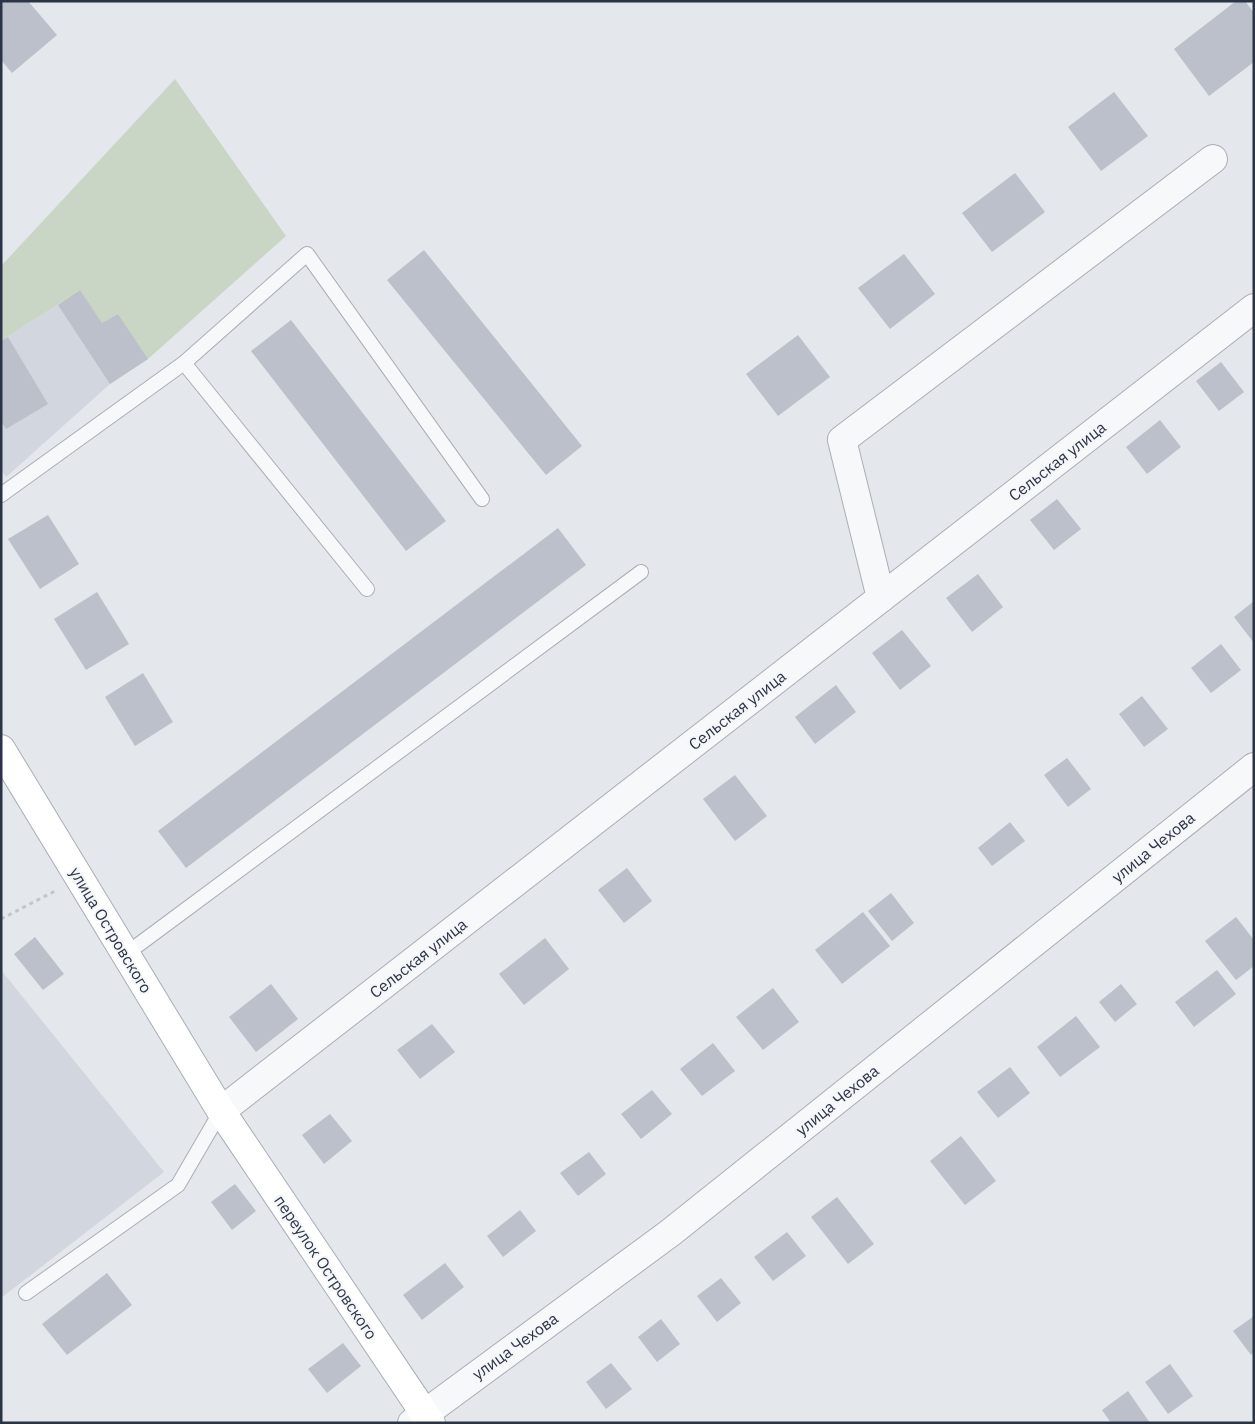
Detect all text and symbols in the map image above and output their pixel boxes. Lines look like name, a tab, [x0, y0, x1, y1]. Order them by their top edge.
street label: Сельская улица	[1004, 417, 1110, 505]
street label: Сельская улица	[684, 666, 790, 754]
street label: улица Чехова	[1107, 807, 1199, 887]
street label: улица Островского	[65, 863, 157, 997]
street label: Сельская улица	[365, 914, 471, 1002]
street label: улица Чехова	[791, 1060, 883, 1140]
street label: переулок Островского	[270, 1191, 382, 1343]
street label: улица Чехова	[468, 1308, 562, 1384]

